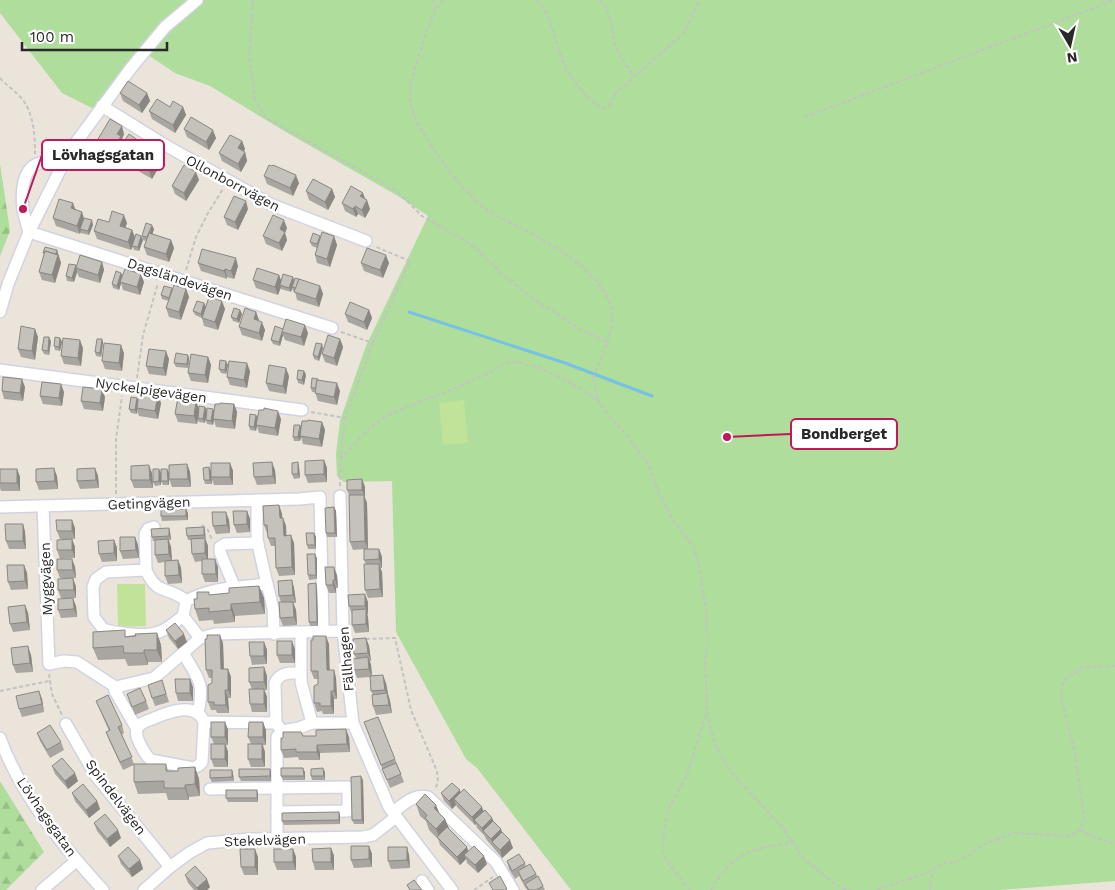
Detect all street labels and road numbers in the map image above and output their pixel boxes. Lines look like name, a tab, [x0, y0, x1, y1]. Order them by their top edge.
street label: Ollonborrvägen	[183, 152, 283, 214]
street label: Dagsländevägen	[125, 254, 235, 304]
street label: Nyckelpigevägen	[94, 374, 208, 406]
street label: Getingvägen	[107, 494, 191, 512]
street label: Myggvägen	[37, 542, 55, 616]
street label: Fällhagen	[335, 626, 357, 692]
street label: Spindelvägen	[82, 756, 150, 838]
street label: Lövhagsgatan	[14, 774, 80, 860]
street label: Stekelvägen	[224, 831, 306, 849]

